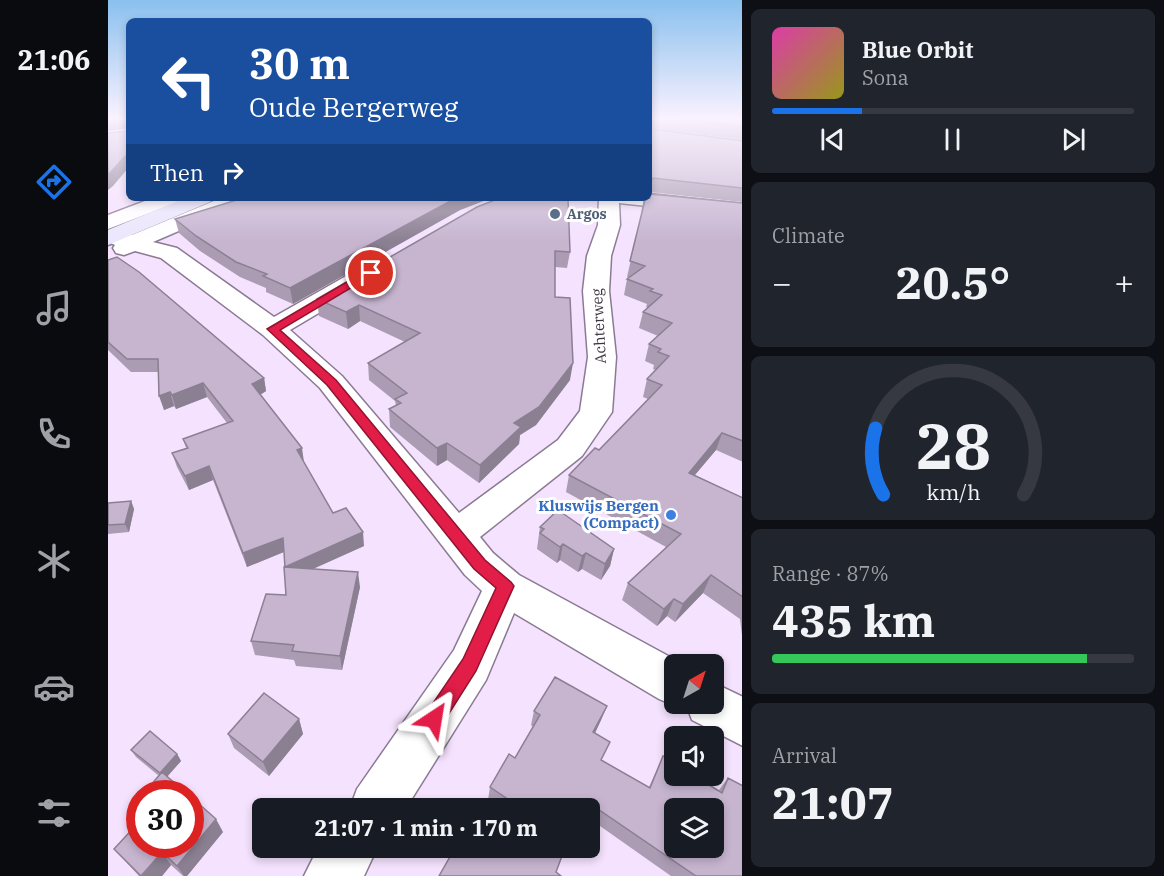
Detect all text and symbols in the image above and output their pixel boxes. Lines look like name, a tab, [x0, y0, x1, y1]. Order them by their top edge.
text: Blue Orbit	[862, 35, 973, 64]
text: 30 m	[249, 36, 350, 91]
text: 21:06	[18, 42, 90, 77]
icon: left	[150, 42, 228, 120]
text: Sona	[862, 64, 909, 91]
text: Oude Bergerweg	[249, 89, 458, 124]
icon: previous	[816, 123, 849, 156]
icon: pause	[936, 123, 969, 156]
icon: next	[1057, 123, 1090, 156]
icon: right	[216, 156, 249, 189]
text: Then	[150, 158, 204, 187]
icon: directions	[33, 161, 75, 203]
place label: Argos	[567, 205, 607, 223]
marker: Argos	[548, 207, 562, 221]
text: Climate	[772, 222, 845, 249]
pin	[345, 247, 396, 298]
text: 20.5°	[896, 253, 1010, 311]
icon: arrive	[354, 256, 387, 289]
text: −	[772, 261, 792, 304]
text: +	[1114, 261, 1134, 304]
icon: music	[33, 287, 75, 329]
street label: Achterweg	[587, 288, 610, 364]
text: 28	[916, 405, 990, 486]
icon: phone	[33, 413, 75, 455]
text: km/h	[926, 478, 980, 506]
place label: Kluswijs Bergen (Compact)	[538, 496, 659, 532]
marker: Kluswijs Bergen (Compact)	[664, 508, 678, 522]
icon: climate	[33, 540, 75, 582]
text: Range · 87%	[772, 560, 889, 587]
text: 435 km	[772, 591, 935, 649]
north arrow	[664, 654, 724, 714]
map controls	[664, 654, 724, 858]
icon: car	[33, 666, 75, 708]
position arrow	[402, 687, 466, 751]
button: sound	[664, 726, 724, 786]
text: Arrival	[772, 742, 837, 769]
text: 21:07	[772, 773, 894, 831]
speed limit sign: 30	[126, 780, 204, 858]
icon: filters	[33, 792, 75, 834]
button: layers	[664, 798, 724, 858]
text: 21:07 · 1 min · 170 m	[314, 813, 538, 842]

